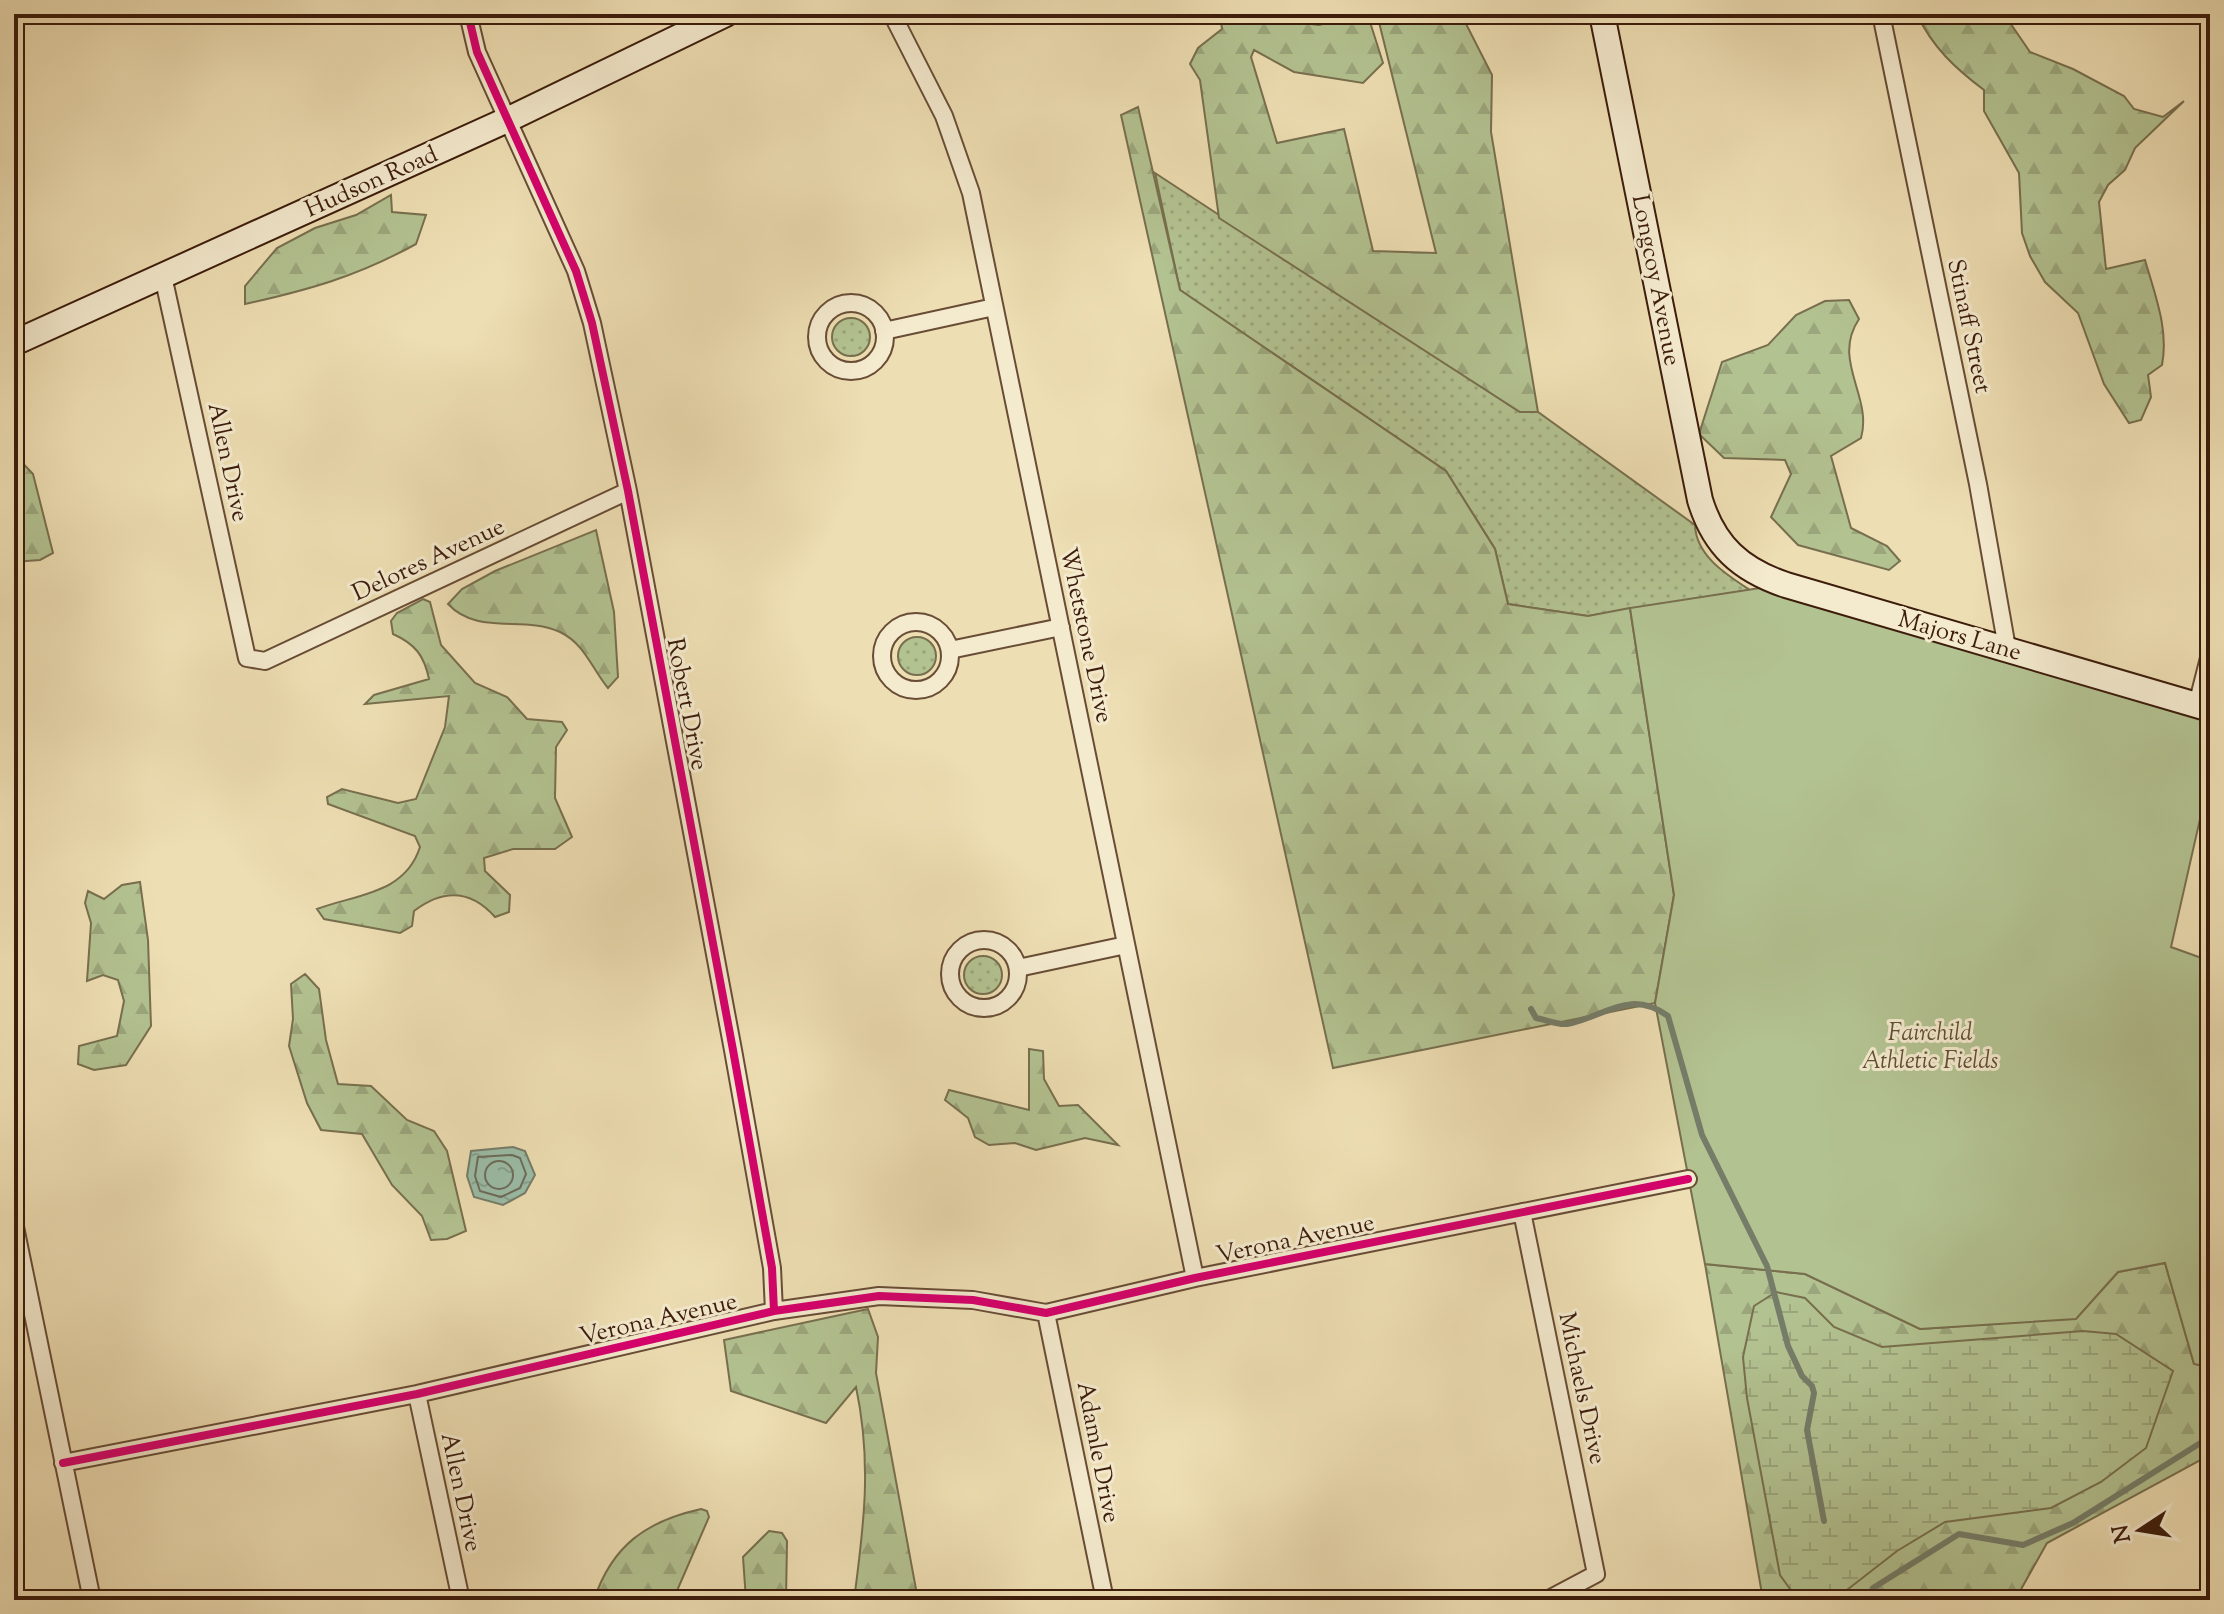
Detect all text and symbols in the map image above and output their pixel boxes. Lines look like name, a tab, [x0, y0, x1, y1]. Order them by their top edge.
street label: Hudson Road	[300, 138, 444, 227]
street label: Longcoy Avenue	[1622, 192, 1688, 369]
street label: Stinaff Street	[1937, 256, 1999, 397]
street label: Allen Drive	[198, 400, 256, 525]
street label: Delores Avenue	[347, 511, 511, 611]
street label: Whetstone Drive	[1050, 545, 1120, 726]
street label: Majors Lane	[1894, 603, 2025, 671]
street label: Robert Drive	[657, 635, 715, 773]
park label: Fairchild Athletic Fields	[1862, 1017, 1998, 1079]
street label: Verona Avenue	[1213, 1207, 1378, 1273]
street label: Verona Avenue	[576, 1285, 741, 1355]
street label: Michaels Drive	[1548, 1309, 1614, 1467]
street label: Adamle Drive	[1067, 1379, 1127, 1526]
street label: Allen Drive	[431, 1430, 489, 1555]
north arrow	[2100, 1490, 2180, 1570]
text: N	[2106, 1521, 2141, 1545]

